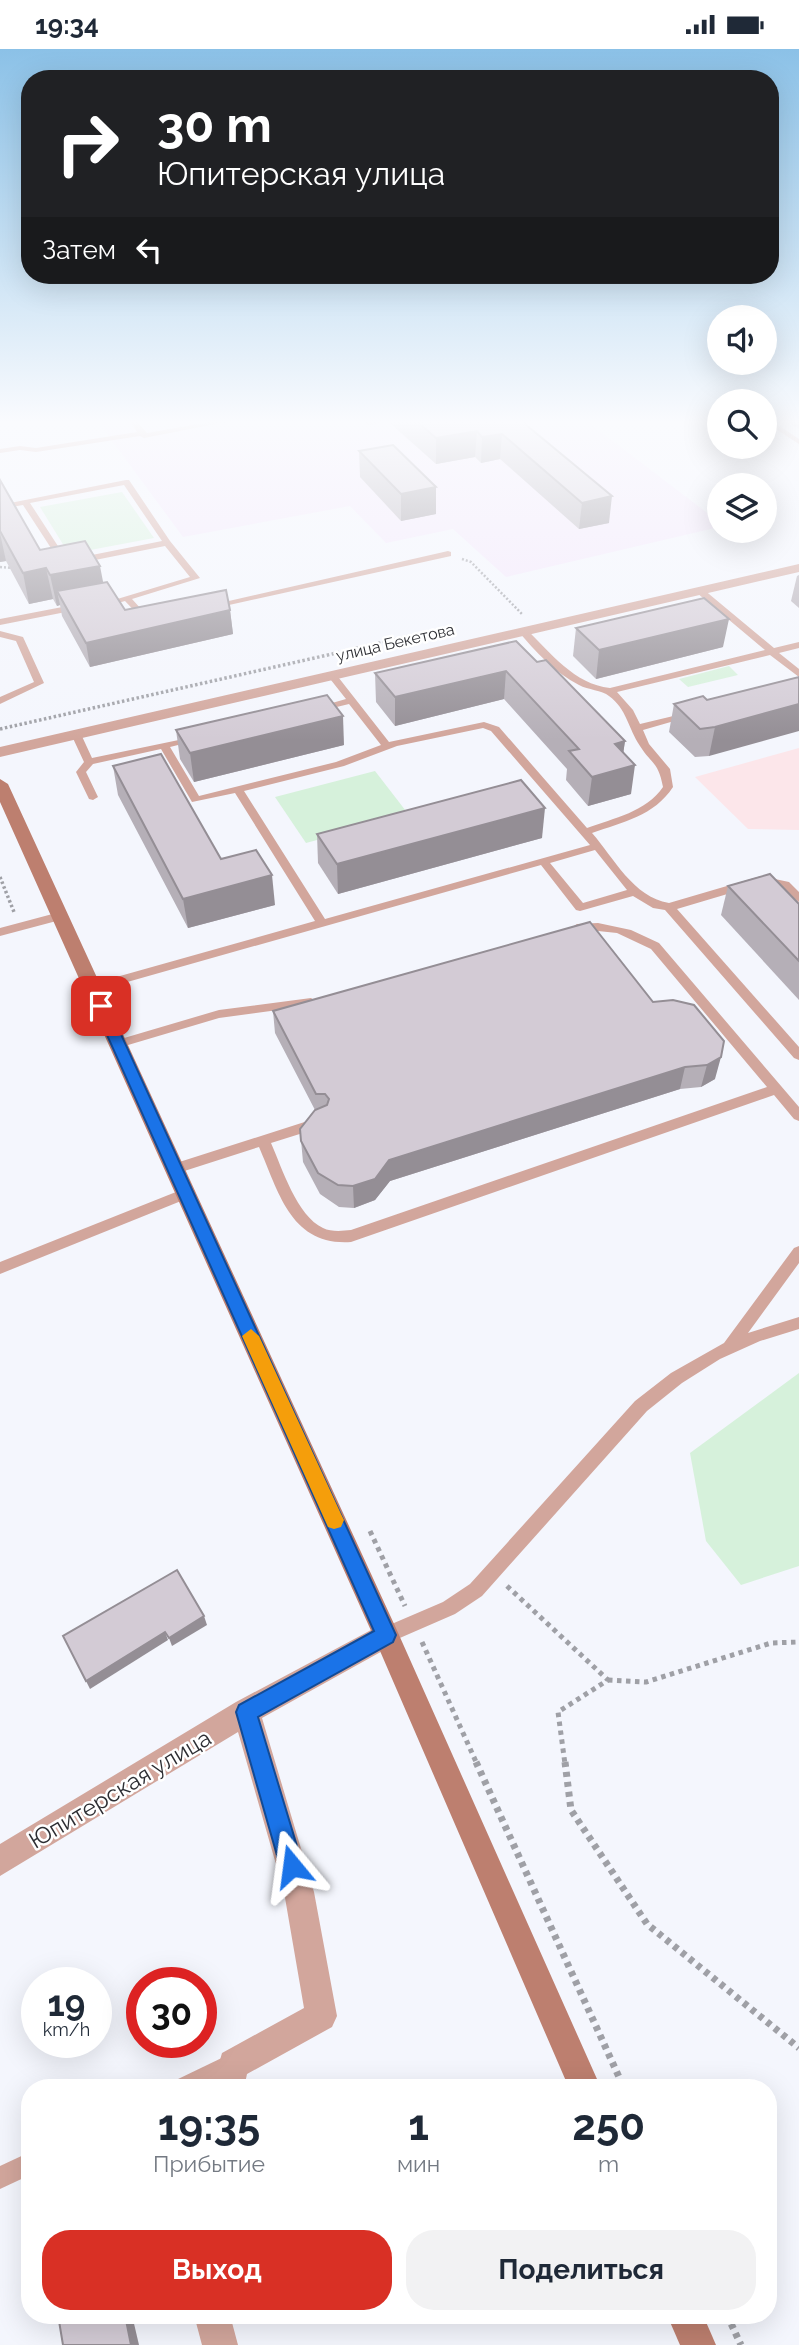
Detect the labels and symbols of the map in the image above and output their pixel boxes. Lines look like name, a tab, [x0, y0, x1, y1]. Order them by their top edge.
street label: улица Бекетова	[334, 620, 456, 665]
pin	[71, 976, 131, 1036]
street label: Юпитерская улица	[24, 1724, 215, 1853]
position arrow	[255, 1829, 329, 1903]
speed limit sign: 30	[126, 1967, 217, 2058]

